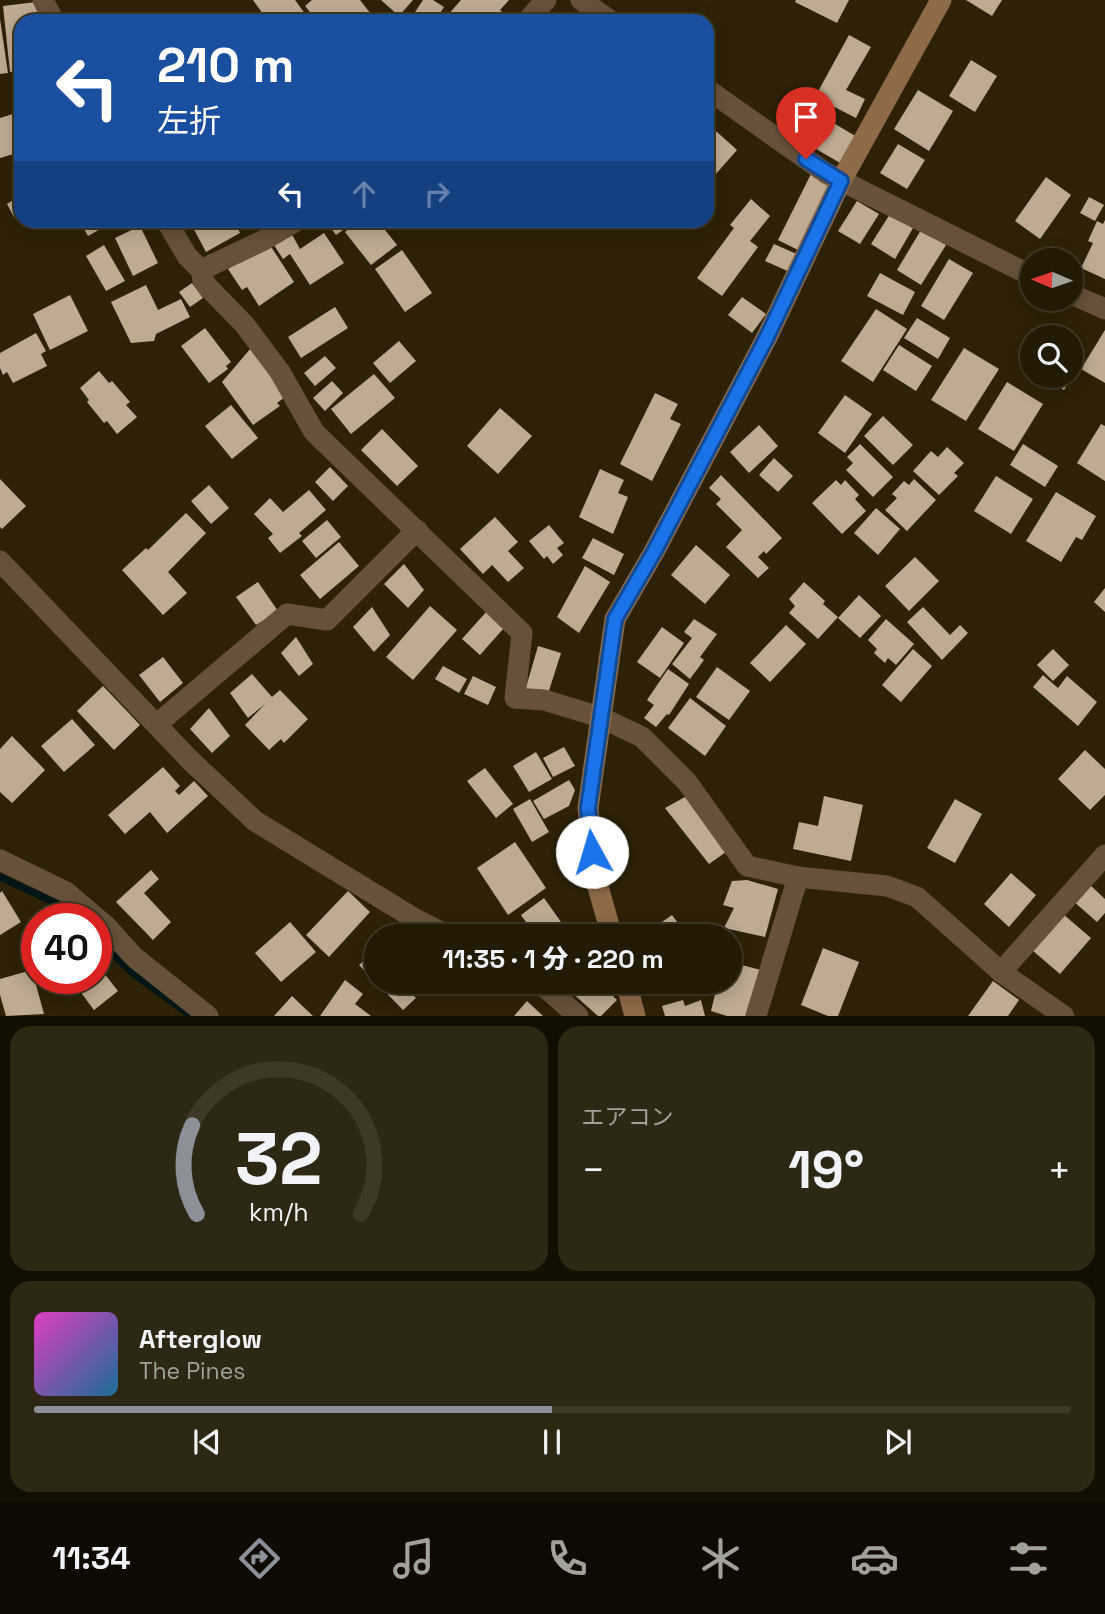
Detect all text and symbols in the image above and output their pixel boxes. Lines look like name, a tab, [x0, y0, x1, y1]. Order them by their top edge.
text: 210 m	[157, 34, 294, 96]
icon: left	[42, 42, 133, 133]
pin	[776, 87, 836, 159]
icon: arrive	[787, 98, 825, 136]
text: 左折	[157, 101, 221, 141]
icon: left	[272, 175, 310, 213]
icon: ahead	[345, 175, 383, 213]
icon: right	[418, 175, 456, 213]
north arrow	[1020, 248, 1083, 312]
map controls	[1020, 248, 1083, 388]
button: search	[1020, 325, 1083, 388]
position arrow	[555, 815, 629, 889]
speed limit sign: 40	[21, 903, 112, 994]
text: 11:35 · 1 分 · 220 m	[442, 942, 664, 976]
text: エアコン	[582, 1102, 674, 1132]
text: 32	[235, 1113, 323, 1206]
text: 19°	[788, 1137, 864, 1203]
text: −	[582, 1146, 605, 1194]
text: +	[1047, 1146, 1071, 1194]
text: km/h	[249, 1196, 309, 1228]
text: Afterglow	[139, 1322, 262, 1356]
text: The Pines	[139, 1356, 245, 1386]
icon: previous	[188, 1423, 226, 1461]
icon: pause	[533, 1423, 571, 1461]
icon: next	[879, 1423, 917, 1461]
icon: directions	[235, 1534, 284, 1583]
icon: music	[389, 1534, 438, 1583]
icon: phone	[543, 1534, 592, 1583]
icon: climate	[696, 1534, 745, 1583]
icon: car	[850, 1534, 899, 1583]
icon: filters	[1004, 1534, 1053, 1583]
text: 11:34	[52, 1538, 131, 1578]

